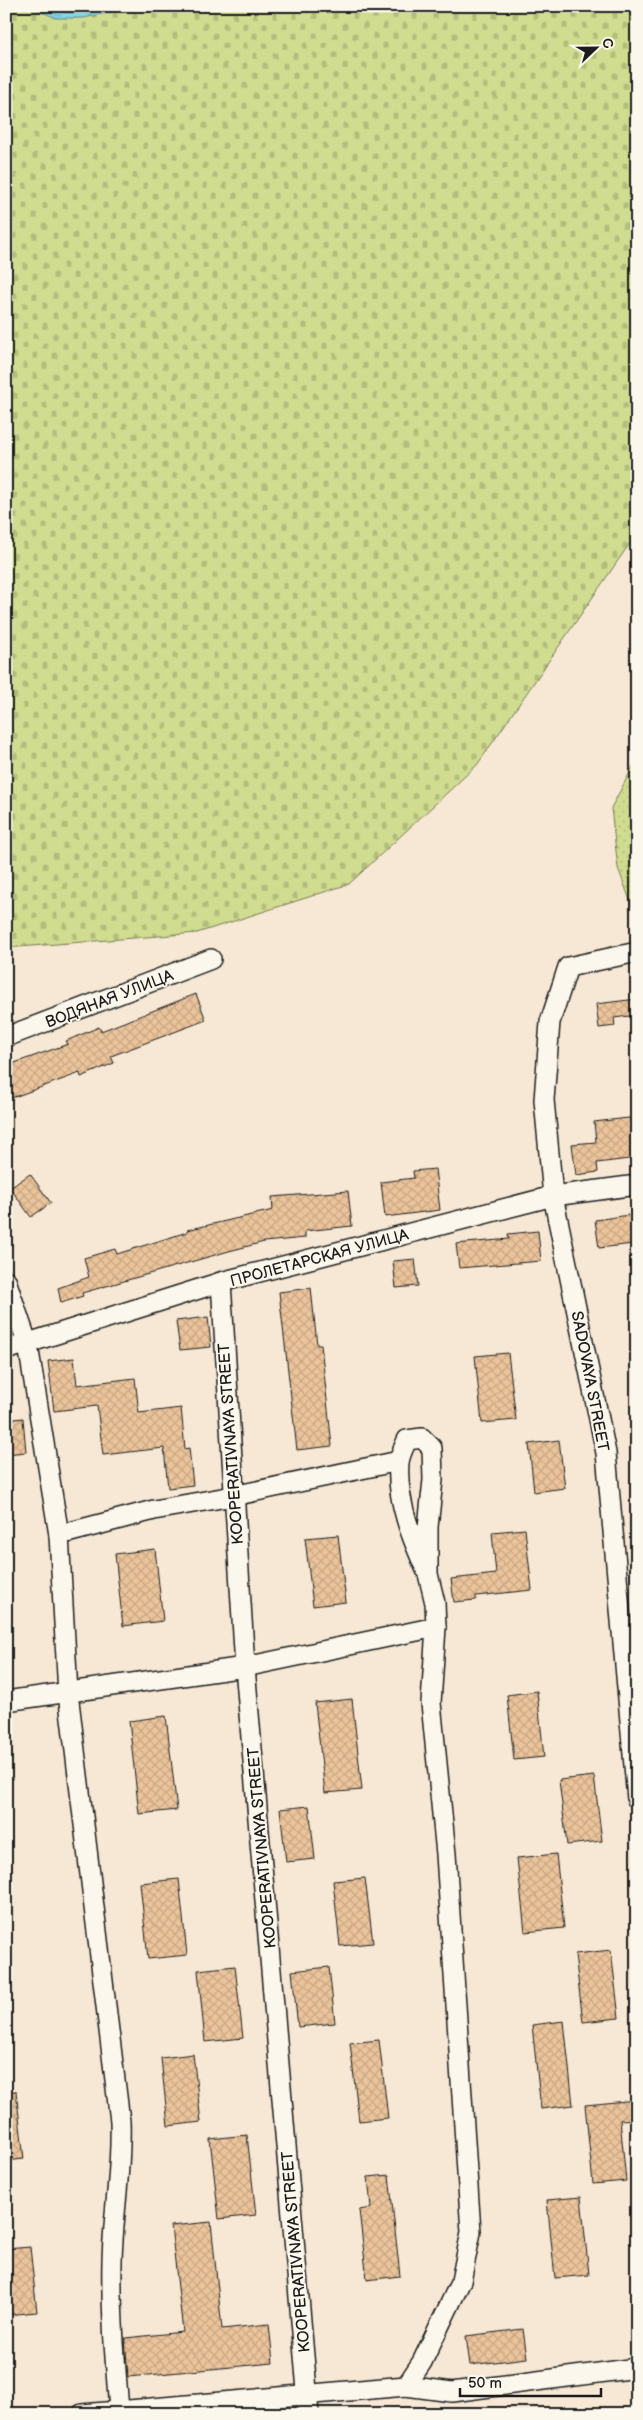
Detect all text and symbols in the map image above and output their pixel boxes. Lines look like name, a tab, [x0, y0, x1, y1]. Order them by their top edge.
north arrow	[570, 22, 620, 72]
text: С	[598, 36, 617, 51]
street label: ВОДЯНАЯ УЛИЦА	[43, 966, 176, 1033]
street label: ПРОЛЕТАРСКАЯ УЛИЦА	[228, 1225, 411, 1291]
street label: SADOVAYA STREET	[567, 1310, 613, 1453]
street label: KOOPERATIVNAYA STREET	[215, 1342, 248, 1545]
street label: KOOPERATIVNAYA STREET	[244, 1746, 281, 1949]
street label: KOOPERATIVNAYA STREET	[278, 2150, 315, 2353]
scale bar	[460, 2365, 602, 2397]
text: 50 m	[468, 2374, 502, 2393]

